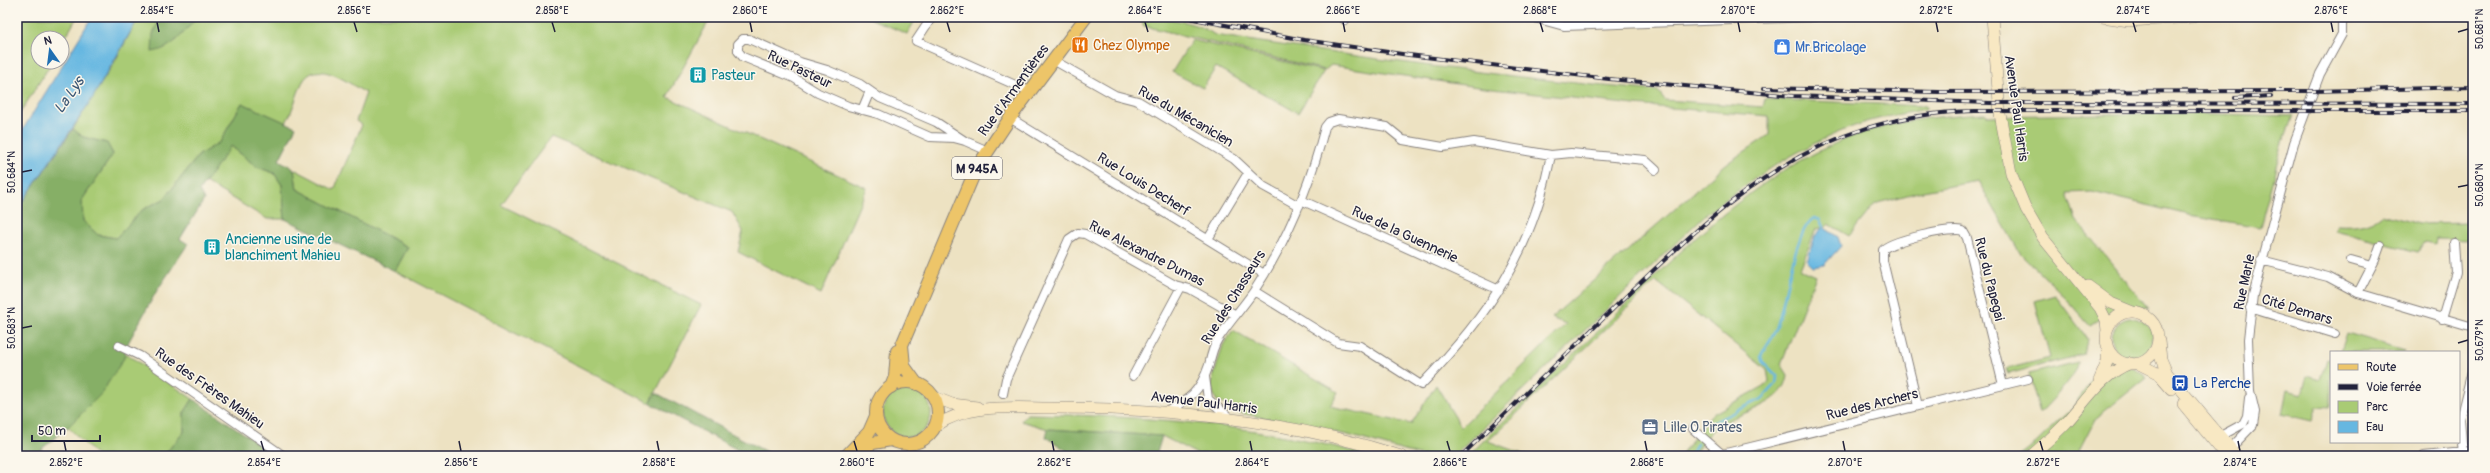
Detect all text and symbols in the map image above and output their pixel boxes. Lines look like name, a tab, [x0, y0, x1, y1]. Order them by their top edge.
text: 2.854°E	[140, 5, 174, 17]
text: 2.856°E	[337, 5, 371, 17]
text: 2.858°E	[536, 5, 568, 17]
text: 2.860°E	[732, 5, 768, 17]
text: 2.862°E	[930, 5, 964, 17]
text: 2.864°E	[1128, 5, 1162, 17]
text: 2.866°E	[1326, 5, 1360, 17]
text: 2.868°E	[1523, 5, 1557, 17]
text: 2.870°E	[1721, 5, 1755, 17]
text: 2.872°E	[1919, 5, 1953, 17]
text: 2.874°E	[2116, 5, 2150, 17]
text: 2.876°E	[2314, 5, 2348, 17]
text: 50.681°N	[2474, 9, 2486, 49]
north arrow	[30, 30, 70, 70]
text: N	[43, 33, 53, 48]
restaurant icon: Chez Olympe	[1070, 35, 1090, 55]
place label: Chez Olympe	[1093, 37, 1170, 54]
shop icon: Mr.Bricolage	[1772, 37, 1792, 57]
place label: Mr.Bricolage	[1795, 39, 1866, 56]
street label: Rue d'Armentières	[974, 41, 1053, 139]
street label: Rue Pasteur	[765, 47, 835, 92]
street label: Avenue Paul Harris	[2001, 54, 2032, 163]
building icon: Pasteur	[688, 65, 708, 85]
place label: Pasteur	[711, 67, 756, 84]
water label: La Lys	[50, 71, 90, 117]
street label: Rue du Mécanicien	[1135, 82, 1237, 151]
street label: Rue Louis Decherf	[1094, 149, 1194, 220]
text: 50.684°N	[6, 151, 18, 193]
road number: M 945A	[952, 157, 1002, 179]
text: 50.680°N	[2474, 163, 2486, 207]
street label: Rue de la Guennerie	[1349, 202, 1461, 266]
street label: Rue Alexandre Dumas	[1086, 217, 1208, 290]
place label: Ancienne usine de blanchiment Mahieu	[225, 231, 340, 264]
street label: Rue du Papegai	[1971, 236, 2008, 323]
building icon: Ancienne usine de blanchiment Mahieu	[202, 237, 222, 257]
street label: Rue des Chasseurs	[1198, 246, 1270, 347]
street label: Rue Marle	[2230, 252, 2259, 312]
street label: Cité Demars	[2259, 291, 2335, 328]
text: 50.683°N	[6, 307, 18, 349]
text: 50.679°N	[2474, 319, 2486, 361]
street label: Rue des Frères Mahieu	[152, 344, 268, 433]
legend	[2330, 351, 2460, 443]
text: Route	[2366, 360, 2396, 375]
bus stop icon: La Perche	[2170, 373, 2190, 393]
place label: La Perche	[2193, 375, 2251, 392]
text: Voie ferrée	[2366, 380, 2421, 395]
street label: Rue des Archers	[1824, 385, 1921, 424]
street label: Avenue Paul Harris	[1150, 388, 1259, 418]
text: Parc	[2366, 400, 2388, 415]
scale bar	[32, 417, 100, 443]
office icon: Lille O Pirates	[1640, 417, 1660, 437]
place label: Lille O Pirates	[1663, 419, 1743, 436]
text: Eau	[2366, 420, 2384, 435]
text: 50 m	[38, 424, 66, 439]
text: 2.852°E	[49, 457, 83, 469]
text: 2.854°E	[247, 457, 281, 469]
text: 2.856°E	[444, 457, 478, 469]
text: 2.858°E	[643, 457, 675, 469]
text: 2.860°E	[839, 457, 875, 469]
text: 2.862°E	[1037, 457, 1071, 469]
text: 2.864°E	[1235, 457, 1269, 469]
text: 2.866°E	[1433, 457, 1467, 469]
text: 2.868°E	[1630, 457, 1664, 469]
text: 2.870°E	[1828, 457, 1862, 469]
text: 2.872°E	[2026, 457, 2060, 469]
text: 2.874°E	[2223, 457, 2257, 469]

